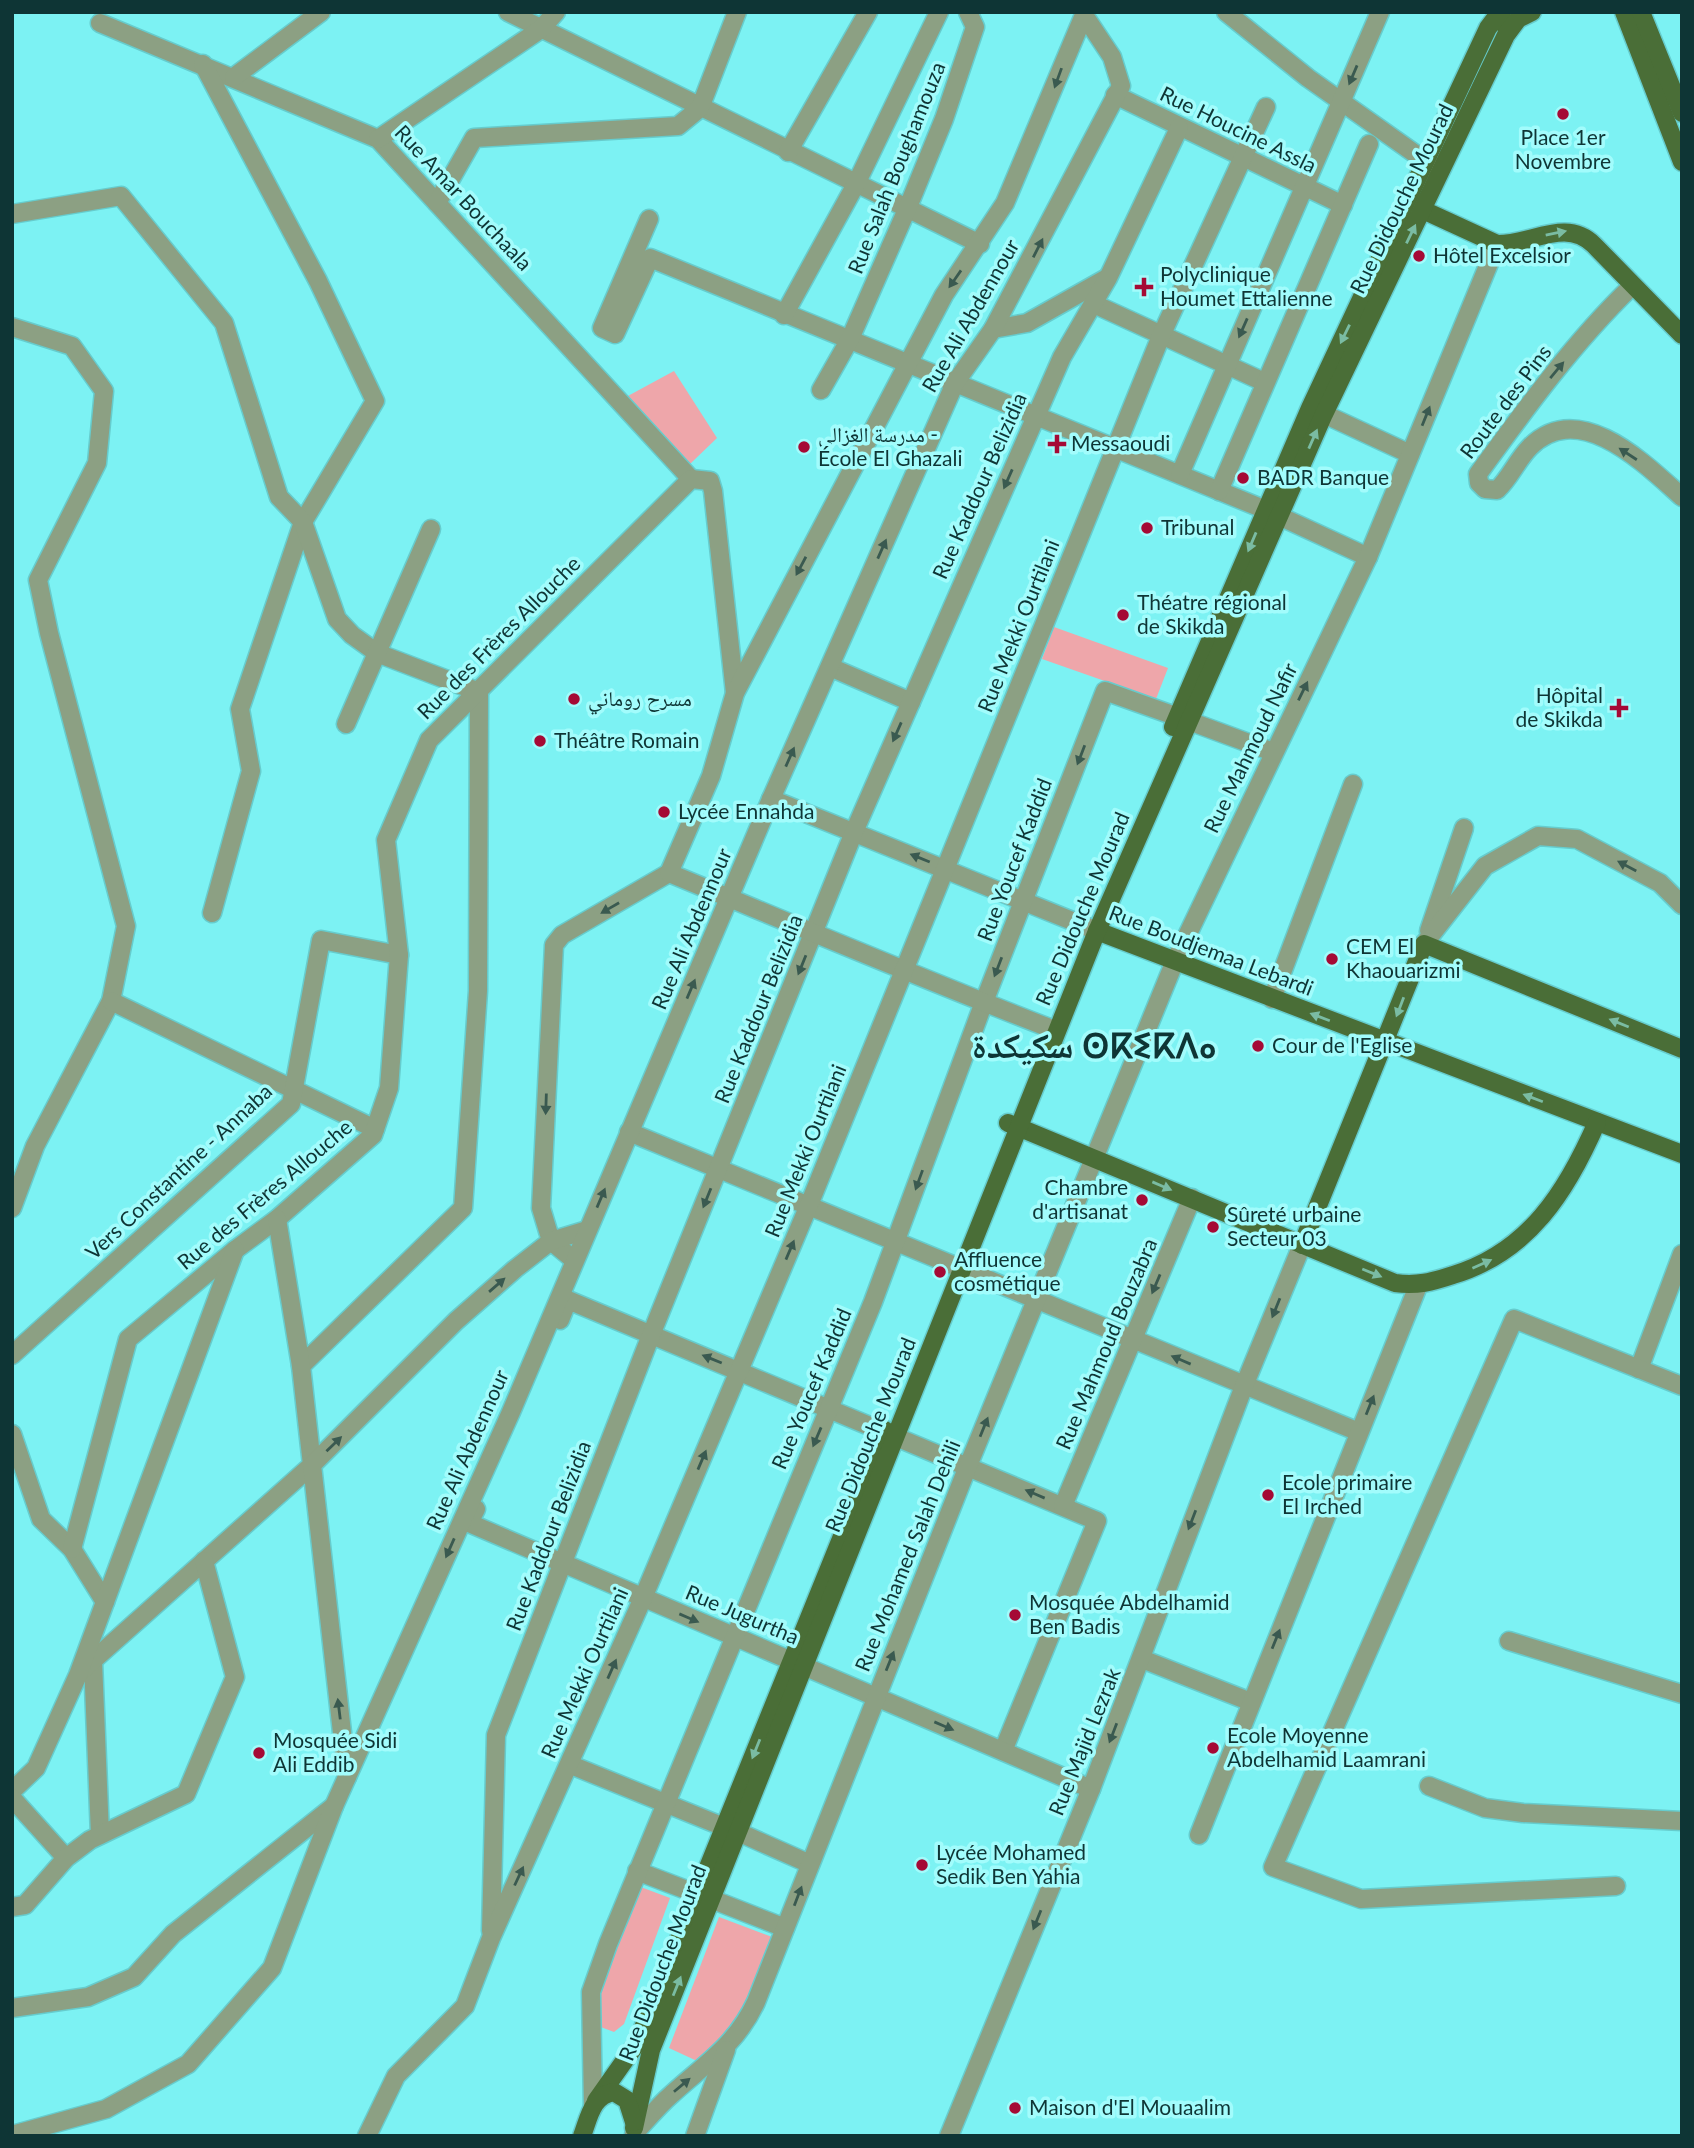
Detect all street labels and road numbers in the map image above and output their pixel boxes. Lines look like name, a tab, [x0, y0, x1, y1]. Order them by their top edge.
street label: Rue Salah Boughamouza	[842, 58, 950, 277]
street label: Rue Houcine Assla	[1157, 80, 1321, 177]
street label: Rue Didouche Mourad	[1344, 100, 1457, 297]
street label: Rue Amar Bouchaala	[390, 119, 538, 275]
street label: Rue Ali Abdennour	[916, 234, 1024, 396]
street label: Route des Pins	[1454, 339, 1556, 463]
street label: Rue Kaddour Belizidia	[926, 388, 1031, 582]
street label: Rue Mekki Ourtilani	[972, 535, 1064, 715]
street label: Rue des Frères Allouche	[411, 550, 585, 724]
street label: Rue Mahmoud Nafir	[1198, 658, 1302, 836]
street label: Rue Youcef Kaddid	[971, 775, 1056, 944]
street label: Rue Didouche Mourad	[1030, 808, 1134, 1009]
street label: Rue Ali Abdennour	[645, 844, 736, 1013]
street label: Rue Boudjemaa Lebardi	[1106, 899, 1317, 1000]
street label: Rue Kaddour Belizidia	[708, 910, 807, 1106]
street label: Rue Mekki Ourtilani	[759, 1060, 851, 1240]
street label: Vers Constantine - Annaba	[80, 1078, 276, 1264]
street label: Rue des Frères Allouche	[172, 1114, 356, 1274]
street label: Rue Mahmoud Bouzabra	[1050, 1234, 1161, 1453]
street label: Rue Youcef Kaddid	[765, 1304, 856, 1473]
street label: Rue Didouche Mourad	[819, 1333, 920, 1535]
street label: Rue Ali Abdennour	[420, 1365, 513, 1533]
street label: Rue Mohamed Salah Dehili	[849, 1436, 965, 1675]
street label: Rue Kaddour Belizidia	[500, 1437, 595, 1634]
street label: Rue Jugurtha	[682, 1579, 803, 1649]
street label: Rue Mekki Ourtilani	[535, 1583, 632, 1762]
street label: Rue Majid Lezrak	[1043, 1664, 1125, 1819]
street label: Rue Didouche Mourad	[613, 1861, 710, 2064]

